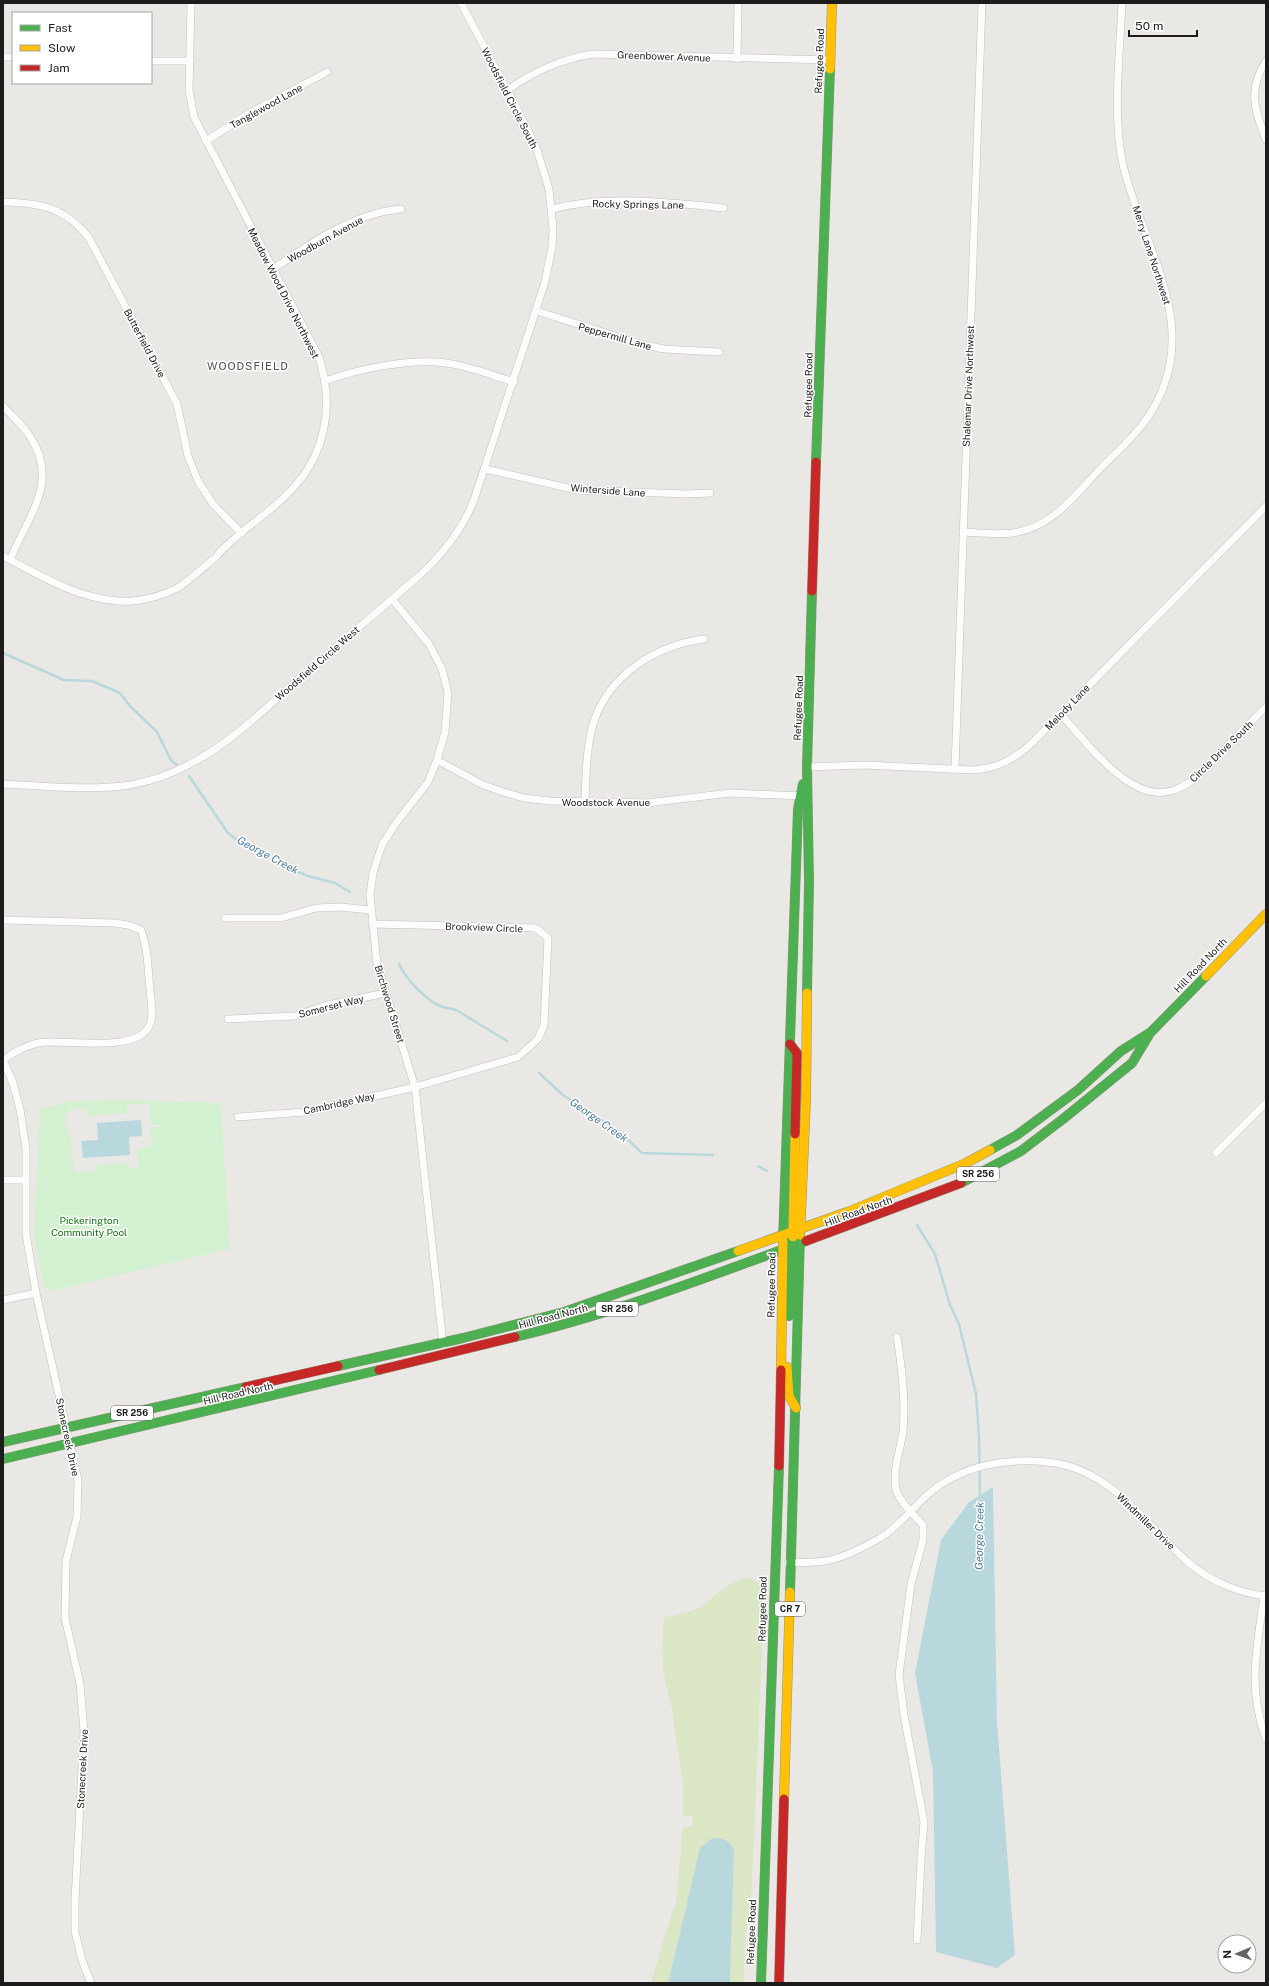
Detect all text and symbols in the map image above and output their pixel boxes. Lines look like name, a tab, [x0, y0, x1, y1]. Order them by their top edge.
legend	[12, 12, 152, 84]
scale bar	[1129, 12, 1197, 38]
text: 50 m	[1135, 19, 1163, 33]
text: Fast	[48, 21, 73, 35]
street label: Refugee Road	[812, 28, 826, 94]
text: Slow	[48, 41, 76, 55]
street label: Woodsfield Circle South	[479, 45, 541, 151]
street label: Greenbower Avenue	[617, 48, 711, 64]
text: Jam	[48, 61, 70, 75]
street label: Tanglewood Lane	[228, 81, 305, 131]
street label: Rocky Springs Lane	[592, 197, 684, 211]
street label: Merry Lane Northwest	[1130, 204, 1174, 306]
street label: Woodburn Avenue	[285, 213, 365, 265]
street label: Meadow Wood Drive Northwest	[246, 226, 322, 360]
street label: Butterfield Drive	[122, 307, 168, 380]
street label: Peppermill Lane	[577, 320, 653, 352]
street label: Shalemar Drive Northwest	[960, 325, 976, 447]
street label: Refugee Road	[801, 352, 815, 418]
district label: WOODSFIELD	[207, 360, 289, 372]
street label: Winterside Lane	[570, 481, 646, 499]
street label: Woodsfield Circle West	[273, 623, 362, 703]
street label: Refugee Road	[791, 675, 805, 741]
street label: Melody Lane	[1042, 681, 1092, 732]
street label: Circle Drive South	[1187, 718, 1255, 784]
street label: Woodstock Avenue	[562, 796, 651, 808]
water label: George Creek	[235, 834, 301, 876]
street label: Brookview Circle	[445, 920, 524, 934]
street label: Hill Road North	[1171, 935, 1229, 995]
street label: Birchwood Street	[372, 964, 408, 1044]
street label: Somerset Way	[297, 992, 366, 1020]
street label: Cambridge Way	[302, 1089, 377, 1116]
water label: George Creek	[568, 1096, 630, 1144]
road number: SR 256	[957, 1167, 999, 1181]
street label: Hill Road North	[822, 1193, 894, 1229]
park label: Pickerington Community Pool	[51, 1214, 127, 1238]
street label: Refugee Road	[764, 1252, 778, 1318]
street label: Hill Road North	[517, 1301, 589, 1331]
road number: SR 256	[596, 1302, 638, 1316]
street label: Hill Road North	[202, 1379, 274, 1407]
street label: Stonecreek Drive	[54, 1397, 82, 1478]
road number: SR 256	[111, 1406, 153, 1420]
street label: Windmiller Drive	[1114, 1490, 1178, 1552]
water label: George Creek	[972, 1502, 986, 1570]
street label: Refugee Road	[755, 1576, 769, 1642]
road number: CR 7	[775, 1602, 805, 1616]
street label: Stonecreek Drive	[74, 1728, 90, 1809]
street label: Refugee Road	[744, 1899, 758, 1965]
north arrow	[1217, 1934, 1257, 1974]
text: N	[1221, 1950, 1233, 1959]

